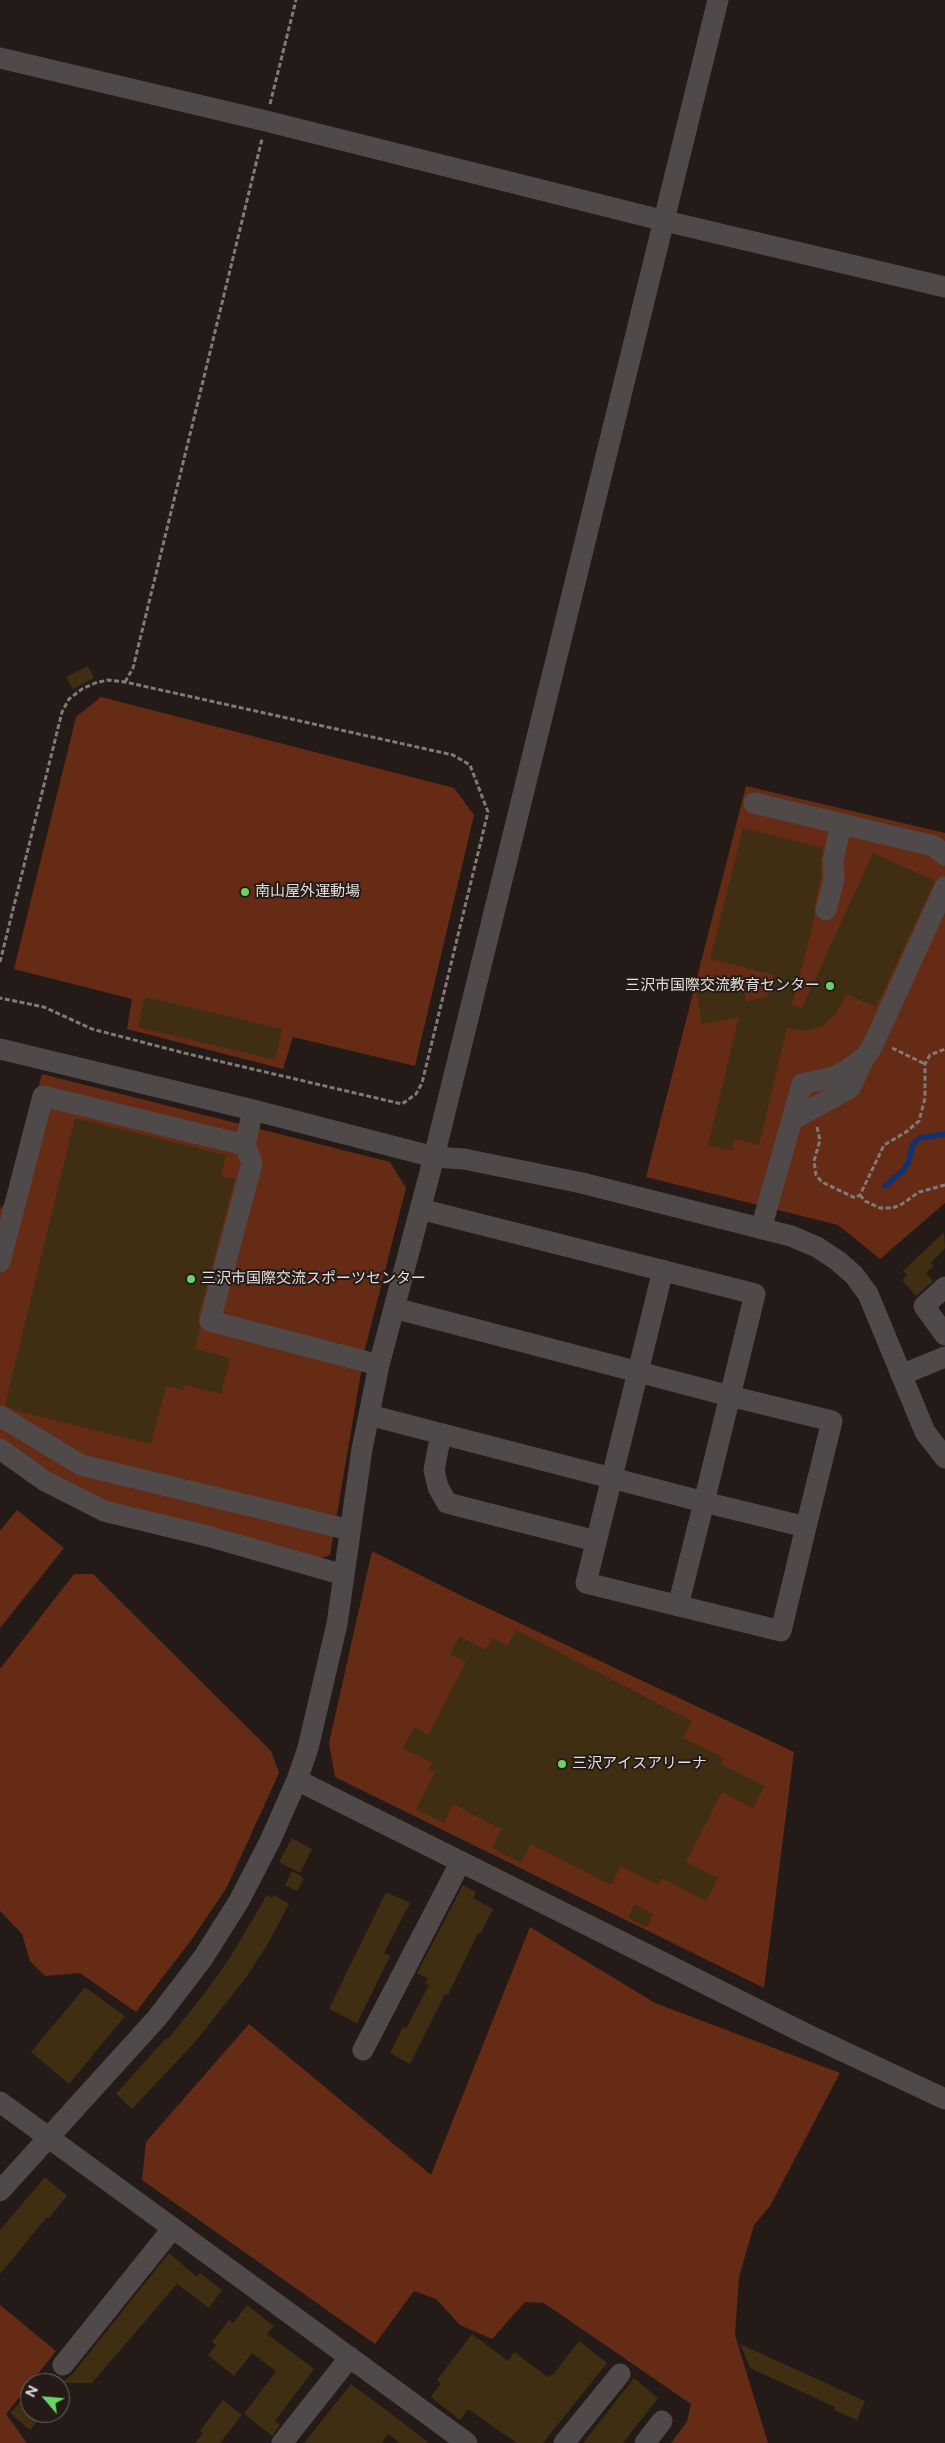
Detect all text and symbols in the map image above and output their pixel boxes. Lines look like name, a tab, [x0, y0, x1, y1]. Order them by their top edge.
place label: 南山屋外運動場	[255, 883, 360, 901]
marker: 南山屋外運動場	[239, 886, 251, 898]
place label: 三沢市国際交流教育センター	[625, 977, 820, 995]
marker: 三沢市国際交流教育センター	[824, 980, 836, 992]
place label: 三沢市国際交流スポーツセンター	[201, 1270, 426, 1288]
marker: 三沢市国際交流スポーツセンター	[185, 1273, 197, 1285]
place label: 三沢アイスアリーナ	[572, 1755, 707, 1773]
marker: 三沢アイスアリーナ	[556, 1758, 568, 1770]
north arrow	[20, 2373, 70, 2423]
text: N	[22, 2383, 42, 2400]

